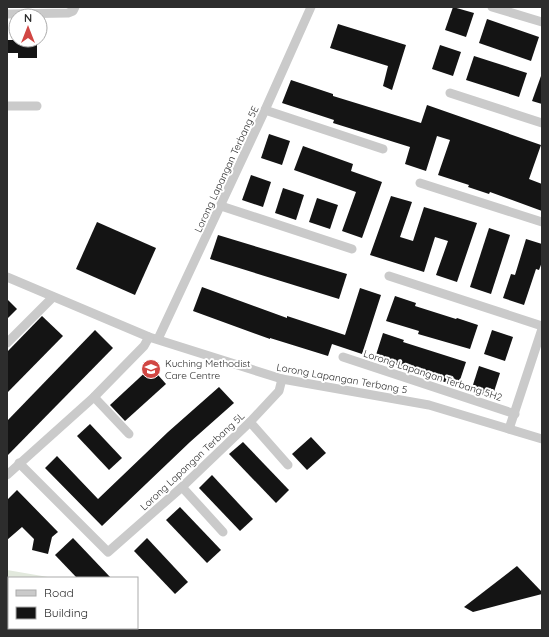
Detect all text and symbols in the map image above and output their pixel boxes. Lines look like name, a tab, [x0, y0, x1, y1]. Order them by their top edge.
north arrow	[8, 8, 48, 48]
text: N	[24, 11, 32, 25]
street label: Lorong Lapangan Terbang 5E	[191, 104, 262, 235]
street label: Lorong Lapangan Terbang 5H2	[362, 347, 504, 404]
place label: Kuching Methodist Care Centre	[165, 357, 251, 382]
school or university icon: Kuching Methodist Care Centre	[140, 358, 162, 380]
street label: Lorong Lapangan Terbang 5	[276, 361, 408, 396]
street label: Lorong Lapangan Terbang 5L	[138, 409, 248, 513]
legend	[8, 577, 138, 629]
text: Road	[44, 585, 74, 600]
text: Building	[44, 605, 88, 620]

